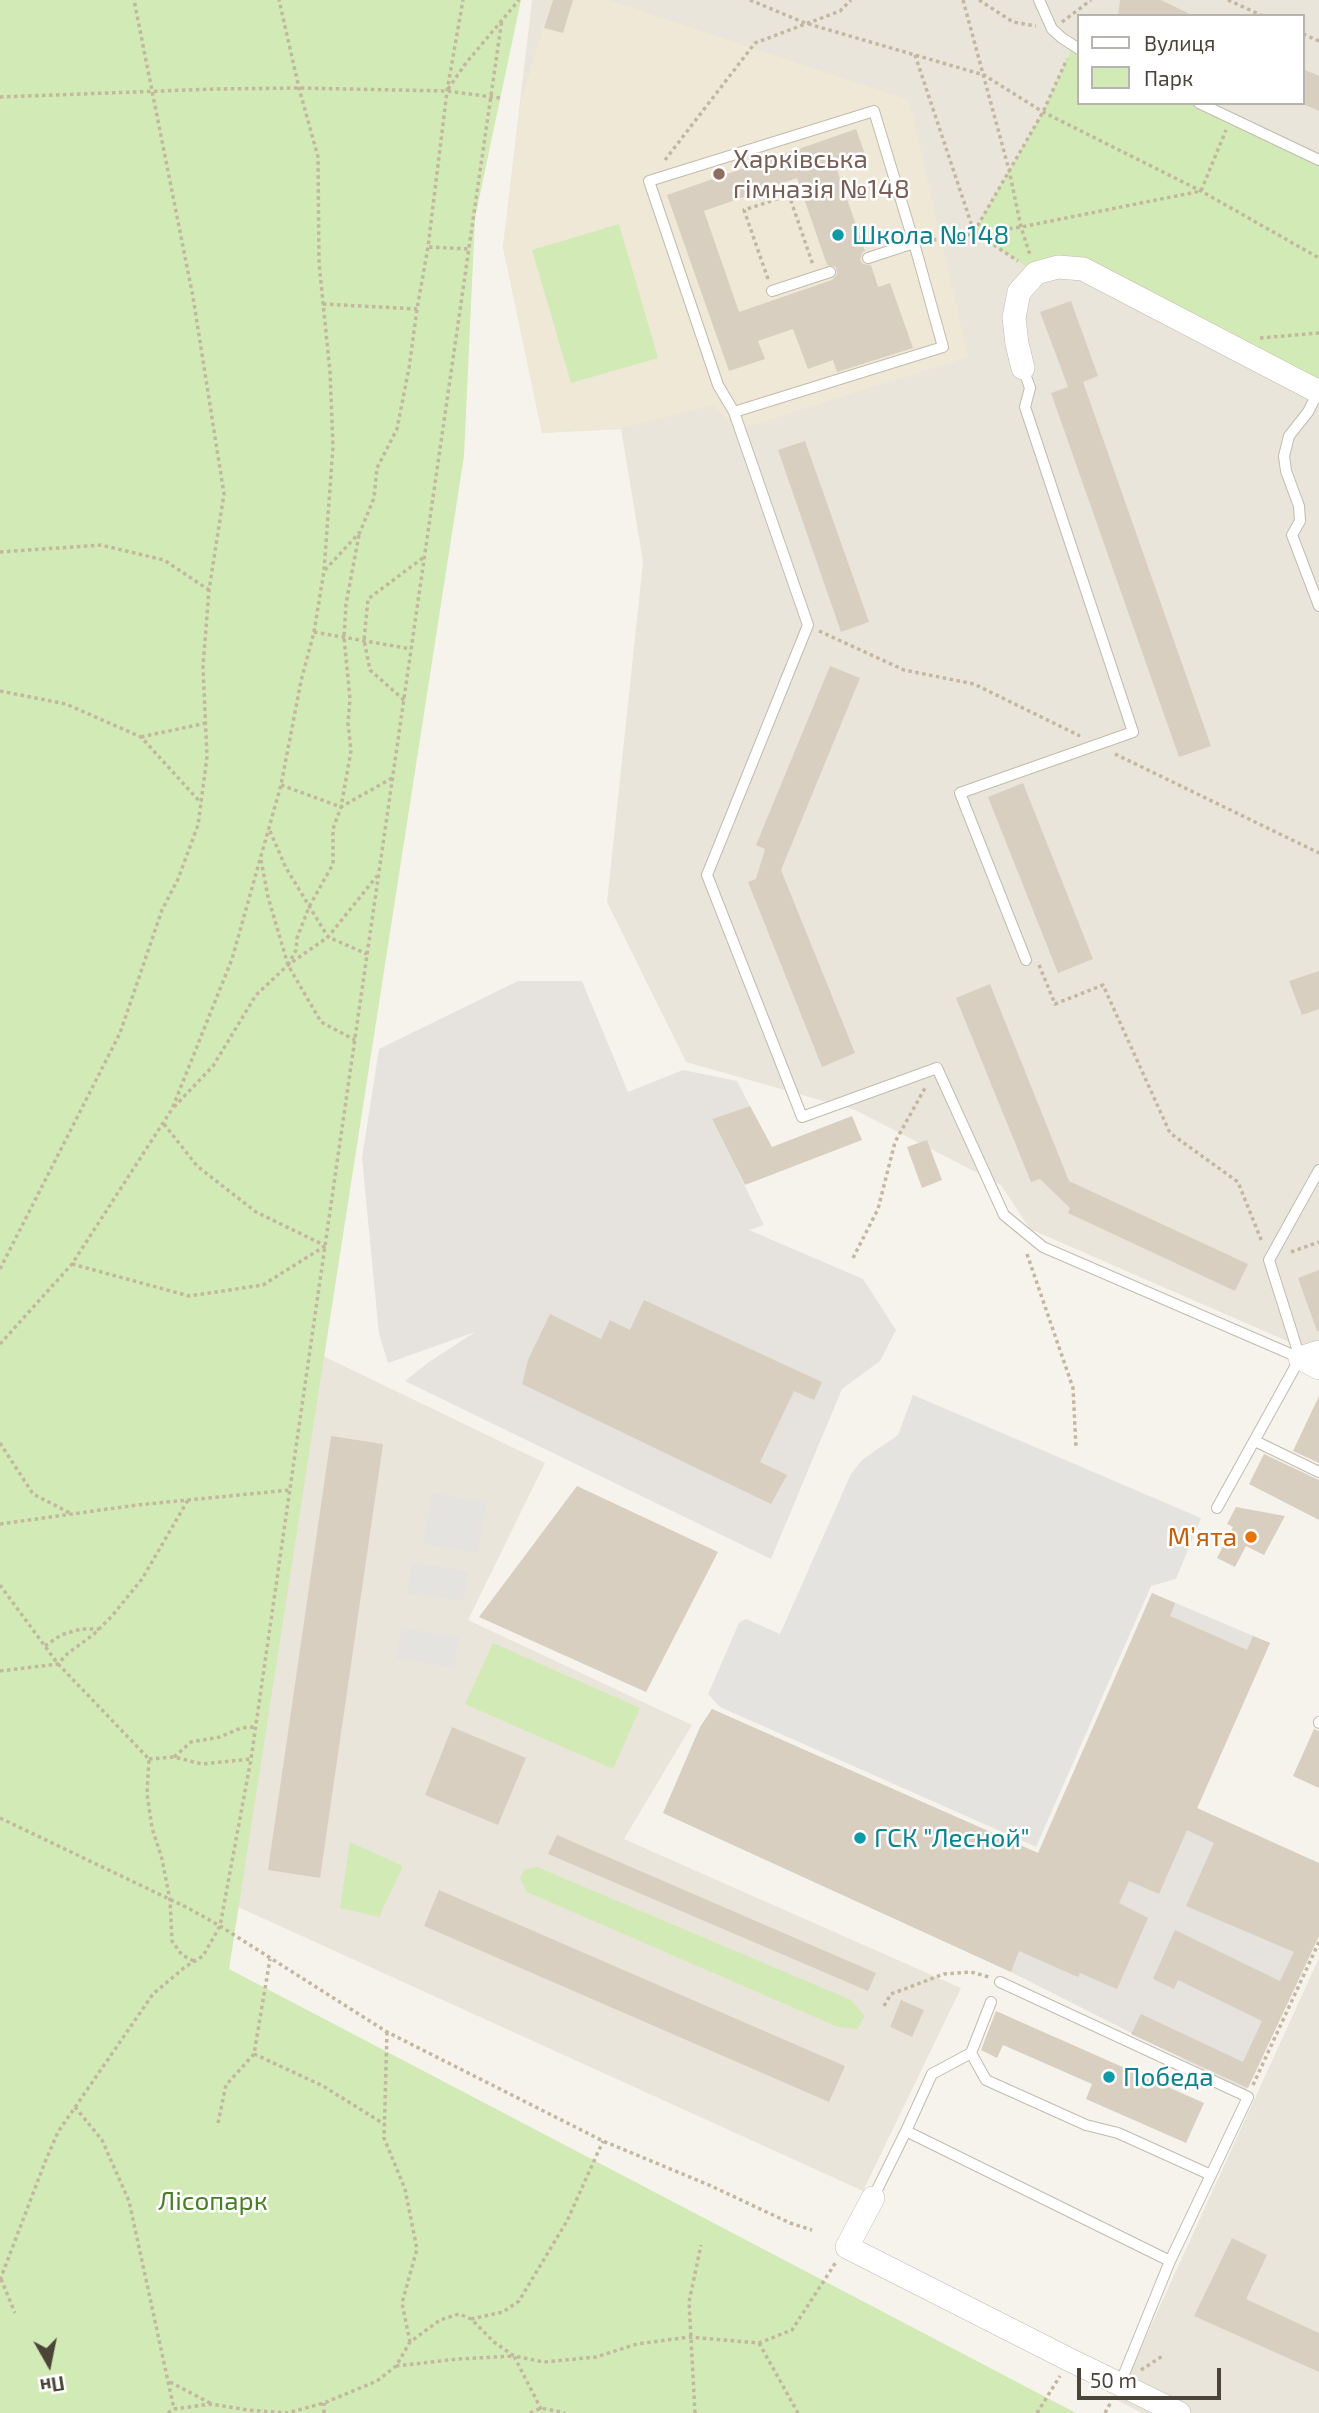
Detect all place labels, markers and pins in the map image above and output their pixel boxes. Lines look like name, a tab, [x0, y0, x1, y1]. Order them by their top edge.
place label: Харківська гімназія №148	[733, 143, 910, 204]
marker: Харківська гімназія №148	[711, 166, 727, 182]
place label: Школа №148	[852, 219, 1009, 251]
marker: Школа №148	[830, 227, 846, 243]
place label: Мʼята	[1167, 1521, 1237, 1553]
marker: Мʼята	[1243, 1529, 1259, 1545]
place label: ГСК "Лесной"	[874, 1822, 1030, 1854]
marker: ГСК "Лесной"	[852, 1830, 868, 1846]
place label: Победа	[1123, 2061, 1214, 2093]
marker: Победа	[1101, 2069, 1117, 2085]

